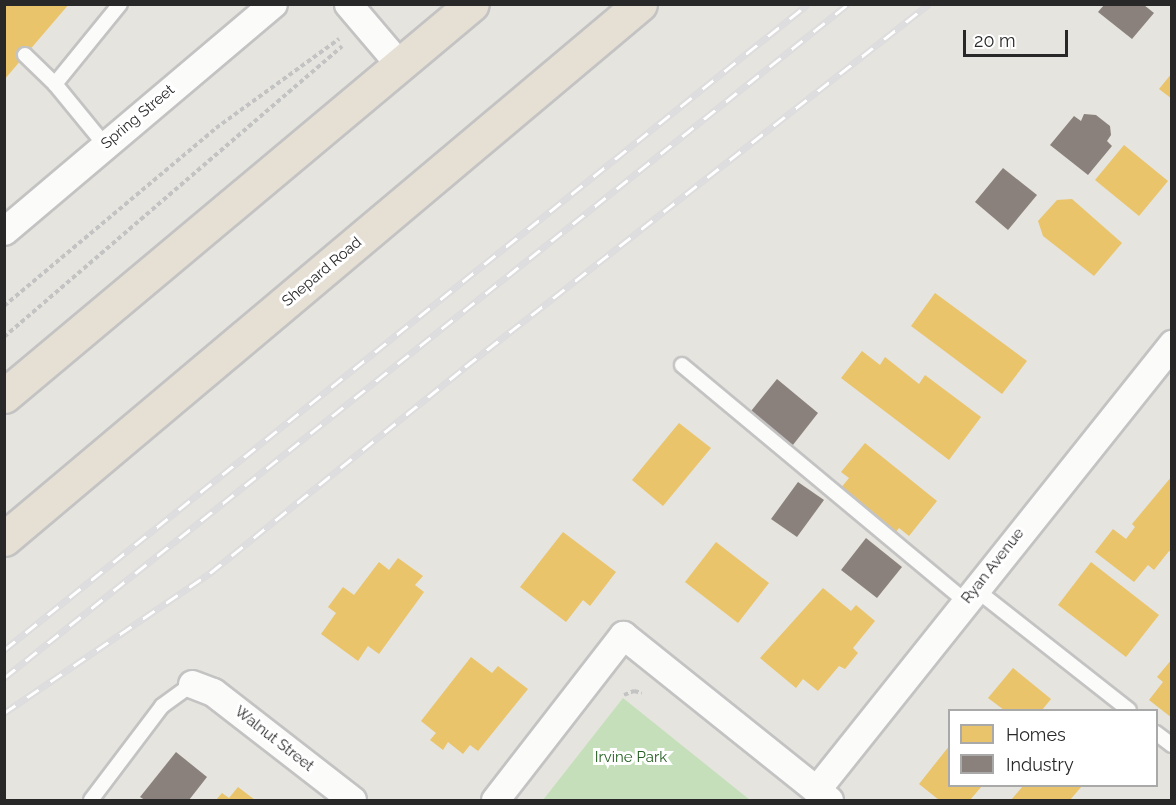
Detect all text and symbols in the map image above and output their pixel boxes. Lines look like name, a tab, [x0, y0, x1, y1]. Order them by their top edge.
scale bar	[966, 18, 1071, 56]
text: 20 m	[974, 30, 1016, 51]
street label: Spring Street	[98, 81, 178, 153]
street label: Shepard Road	[279, 234, 365, 310]
street label: Ryan Avenue	[958, 525, 1028, 607]
street label: Walnut Street	[231, 703, 317, 775]
legend	[948, 709, 1158, 787]
text: Homes	[1006, 724, 1066, 745]
park label: Irvine Park	[595, 749, 667, 767]
text: Industry	[1006, 754, 1074, 775]

